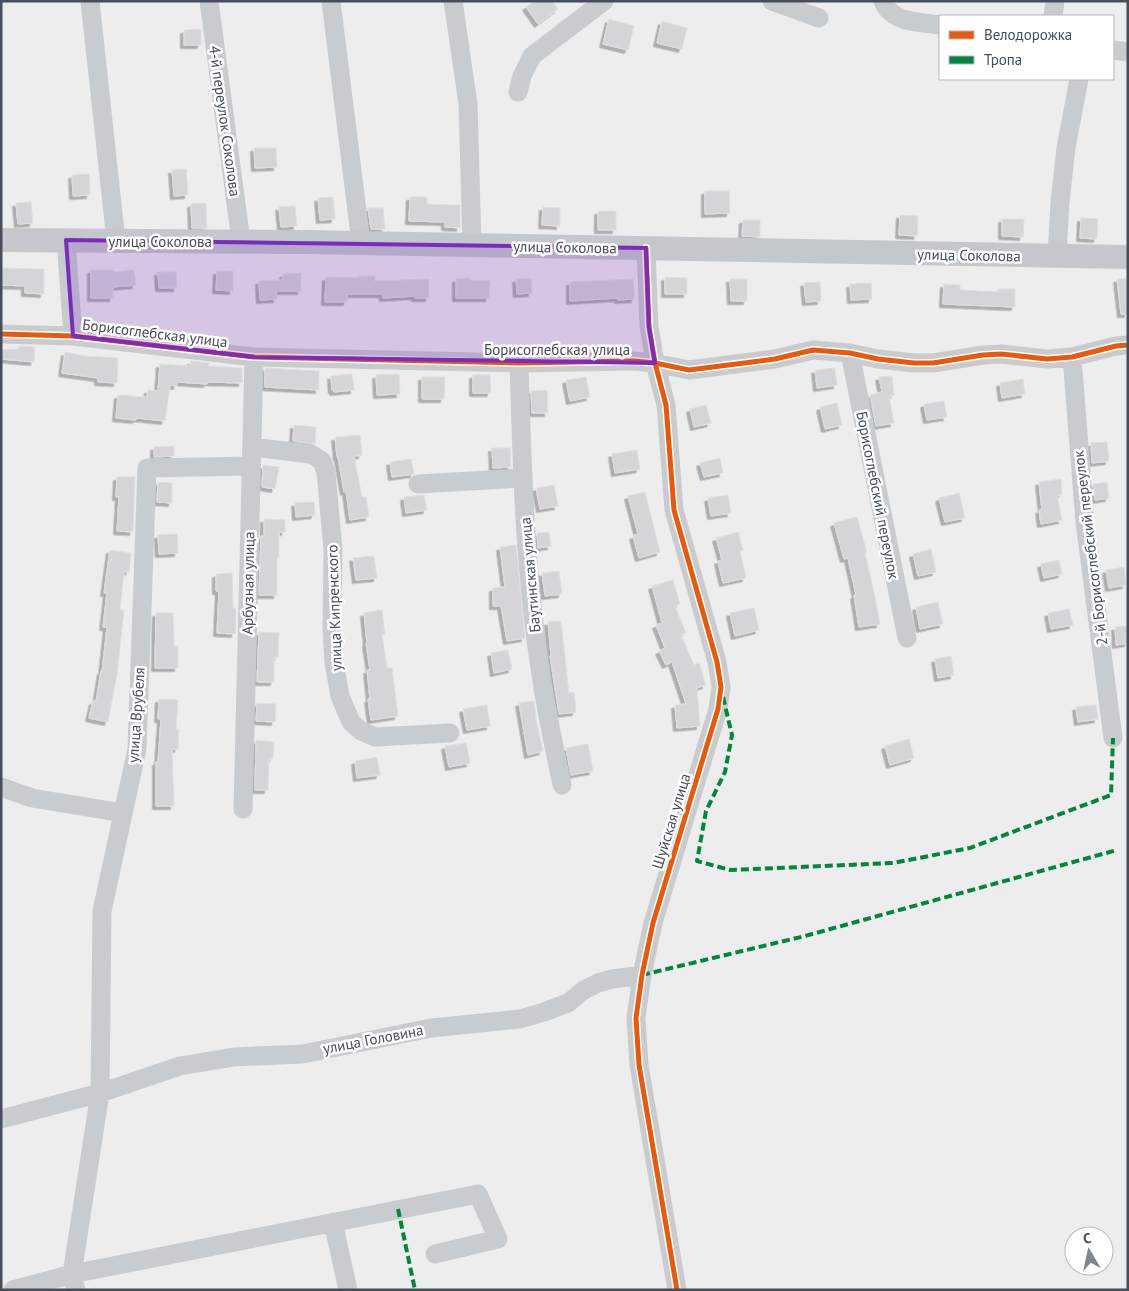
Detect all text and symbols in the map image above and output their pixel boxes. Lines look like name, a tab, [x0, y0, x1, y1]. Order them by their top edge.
legend	[939, 15, 1114, 80]
text: Велодорожка	[984, 25, 1072, 44]
street label: 4-й переулок Соколова	[205, 44, 245, 198]
text: Тропа	[984, 50, 1022, 69]
street label: улица Соколова	[108, 232, 212, 251]
street label: улица Соколова	[513, 237, 617, 257]
street label: улица Соколова	[917, 245, 1021, 265]
street label: Борисоглебская улица	[81, 315, 229, 351]
street label: Борисоглебская улица	[484, 340, 630, 359]
street label: Борисоглебский переулок	[852, 410, 904, 581]
street label: 2-й Борисоглебский переулок	[1069, 449, 1111, 647]
street label: Баутинская улица	[515, 517, 545, 633]
street label: Арбузная улица	[238, 531, 258, 635]
street label: улица Кипренского	[322, 544, 346, 672]
street label: улица Врубеля	[123, 667, 149, 763]
street label: Шуйская улица	[647, 771, 695, 871]
street label: улица Головина	[321, 1020, 425, 1058]
north arrow	[1064, 1226, 1114, 1276]
text: С	[1082, 1229, 1092, 1248]

